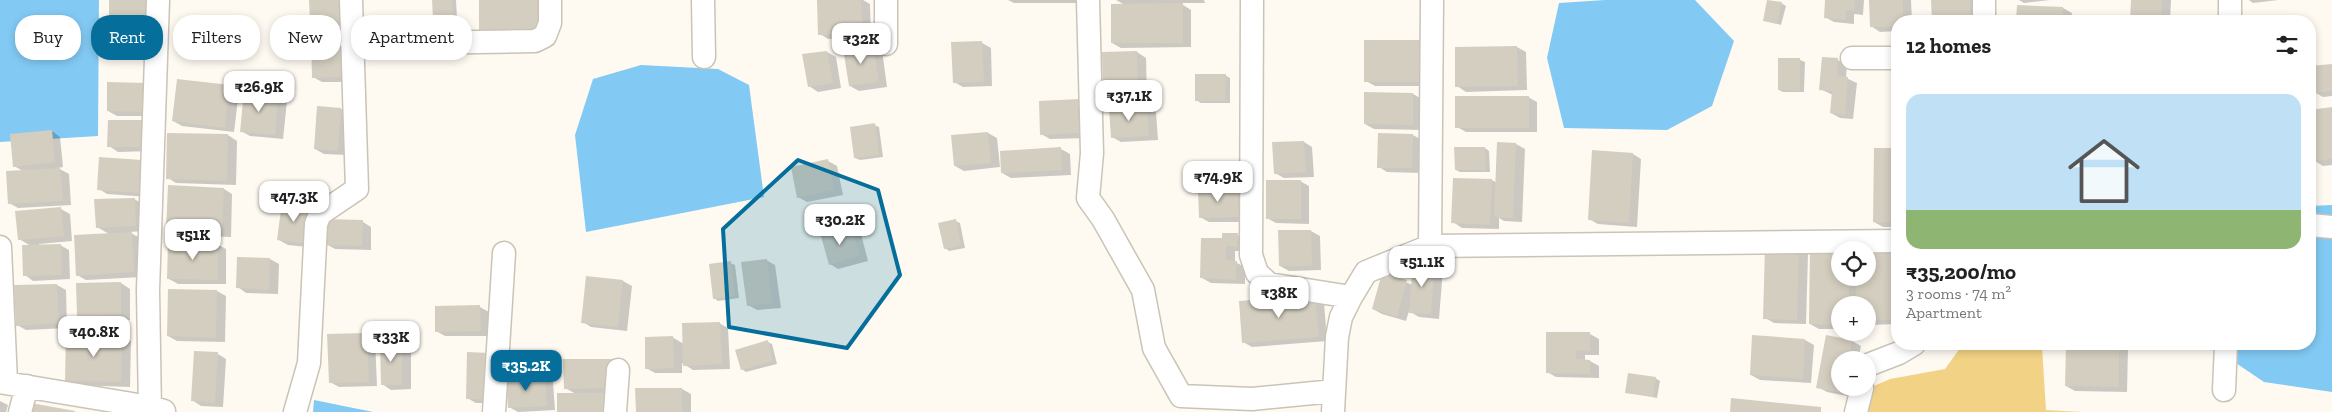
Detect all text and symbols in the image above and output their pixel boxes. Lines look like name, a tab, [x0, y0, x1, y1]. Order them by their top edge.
chip: Buy	[15, 15, 81, 60]
chip: Rent	[91, 15, 163, 60]
chip: Filters	[173, 15, 260, 60]
chip: New	[270, 15, 341, 60]
chip: Apartment	[351, 15, 472, 60]
pin: ₹32K	[831, 22, 891, 65]
text: ₹32K	[843, 29, 879, 48]
icon: filters	[2273, 31, 2301, 59]
text: 12 homes	[1906, 33, 1991, 58]
pin: ₹26.9K	[218, 70, 300, 113]
text: ₹26.9K	[235, 77, 283, 96]
pin: ₹37.1K	[1088, 80, 1170, 122]
text: ₹37.1K	[1106, 86, 1152, 105]
icon: home	[2059, 126, 2149, 216]
pin: ₹74.9K	[1177, 160, 1259, 203]
text: ₹74.9K	[1194, 167, 1242, 186]
pin: ₹47.3K	[253, 180, 335, 223]
text: ₹47.3K	[270, 187, 318, 206]
pin: ₹30.2K	[799, 204, 881, 246]
text: ₹30.2K	[815, 210, 865, 229]
pin: ₹51K	[163, 218, 223, 261]
text: ₹51K	[176, 225, 210, 244]
map controls	[1831, 241, 1876, 396]
button: locate	[1831, 241, 1876, 286]
pin: ₹51.1K	[1381, 246, 1463, 288]
text: ₹51.1K	[1400, 252, 1444, 271]
text: ₹35,200/mo	[1906, 259, 2016, 284]
pin: ₹38K	[1249, 276, 1309, 319]
text: ₹38K	[1261, 283, 1297, 302]
text: 3 rooms · 74 m²	[1906, 284, 2011, 303]
button: +	[1831, 296, 1876, 341]
text: Apartment	[1906, 303, 1982, 322]
pin: ₹40.8K	[53, 316, 135, 358]
pin: ₹33K	[361, 320, 421, 363]
text: ₹40.8K	[69, 322, 119, 341]
text: ₹33K	[373, 327, 409, 346]
pin: ₹35.2K	[485, 350, 567, 392]
button: −	[1831, 351, 1876, 396]
text: ₹35.2K	[502, 356, 550, 375]

